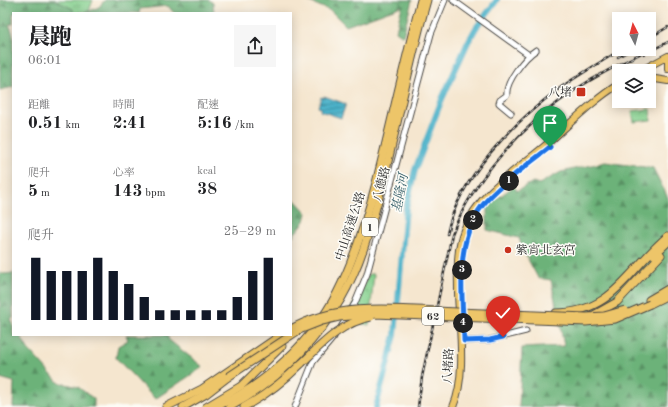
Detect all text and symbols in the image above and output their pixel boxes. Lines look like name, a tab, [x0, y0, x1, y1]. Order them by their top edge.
north arrow	[612, 12, 656, 56]
map controls	[612, 12, 656, 108]
button: share	[234, 25, 276, 67]
text: 晨跑	[28, 27, 72, 49]
text: 06:01	[28, 54, 62, 67]
button: layers	[612, 64, 656, 108]
place label: 八堵	[548, 86, 572, 99]
marker: 八堵	[575, 86, 587, 98]
text: 距離	[28, 100, 50, 111]
text: 時間	[113, 100, 135, 111]
text: 配速	[197, 100, 219, 111]
pin	[533, 106, 567, 147]
icon: arrive	[539, 112, 561, 134]
text: 0.51	[28, 115, 62, 132]
text: 2:41	[113, 115, 147, 132]
text: 5:16	[197, 115, 232, 132]
text: km	[62, 120, 80, 131]
text: /km	[232, 120, 254, 131]
street label: 八德路	[370, 165, 392, 203]
text: kcal	[197, 166, 216, 177]
text: 爬升	[28, 168, 50, 179]
text: 心率	[113, 168, 135, 179]
water label: 基隆河	[389, 171, 411, 214]
pin: 1	[499, 171, 519, 191]
text: 1	[506, 175, 512, 186]
text: 38	[197, 181, 217, 198]
text: 5	[28, 183, 38, 200]
text: 143	[113, 183, 142, 200]
text: m	[38, 188, 50, 199]
text: bpm	[142, 188, 165, 199]
street label: 中山高速公路	[332, 190, 368, 262]
pin: 2	[463, 210, 483, 230]
text: 2	[470, 214, 476, 225]
road number: 1	[362, 218, 378, 236]
text: 25–29 m	[224, 225, 276, 238]
text: 爬升	[28, 229, 54, 242]
place label: 紫宵北玄宮	[516, 243, 576, 257]
marker: 紫宵北玄宮	[503, 245, 513, 255]
pin: 3	[452, 260, 472, 280]
text: 3	[459, 264, 465, 275]
pin	[486, 296, 520, 337]
icon: check	[492, 302, 514, 324]
road number: 62	[422, 307, 444, 325]
pin: 4	[453, 313, 473, 333]
text: 4	[460, 317, 466, 328]
street label: 八堵路	[440, 348, 456, 384]

